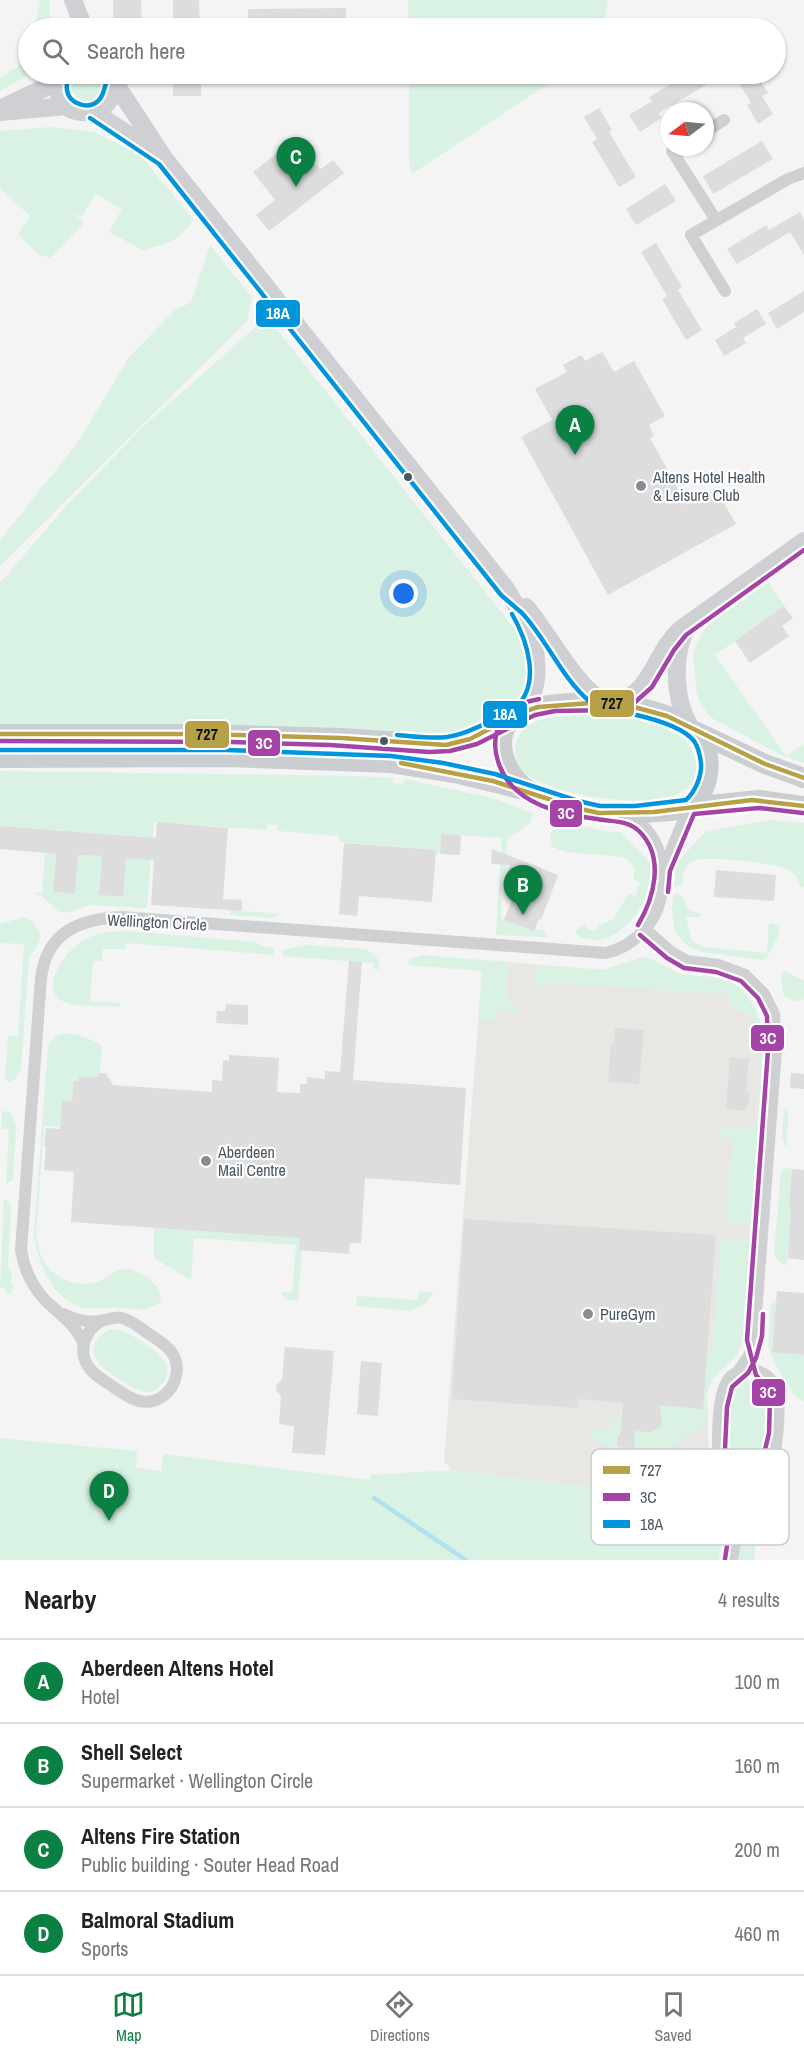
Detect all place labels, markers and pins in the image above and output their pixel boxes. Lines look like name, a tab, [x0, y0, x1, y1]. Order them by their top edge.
pin: C	[276, 138, 316, 187]
pin: A	[556, 406, 594, 455]
place label: Altens Hotel Health & Leisure Club	[652, 466, 765, 506]
unlabelled marker	[402, 471, 414, 483]
marker: Altens Hotel Health & Leisure Club	[634, 479, 648, 493]
unlabelled marker	[378, 735, 390, 747]
pin: B	[504, 866, 542, 915]
place label: Aberdeen Mail Centre	[217, 1141, 286, 1181]
marker: Aberdeen Mail Centre	[199, 1154, 213, 1168]
place label: PureGym	[600, 1303, 655, 1325]
marker: PureGym	[581, 1307, 595, 1321]
pin: D	[90, 1472, 128, 1521]

